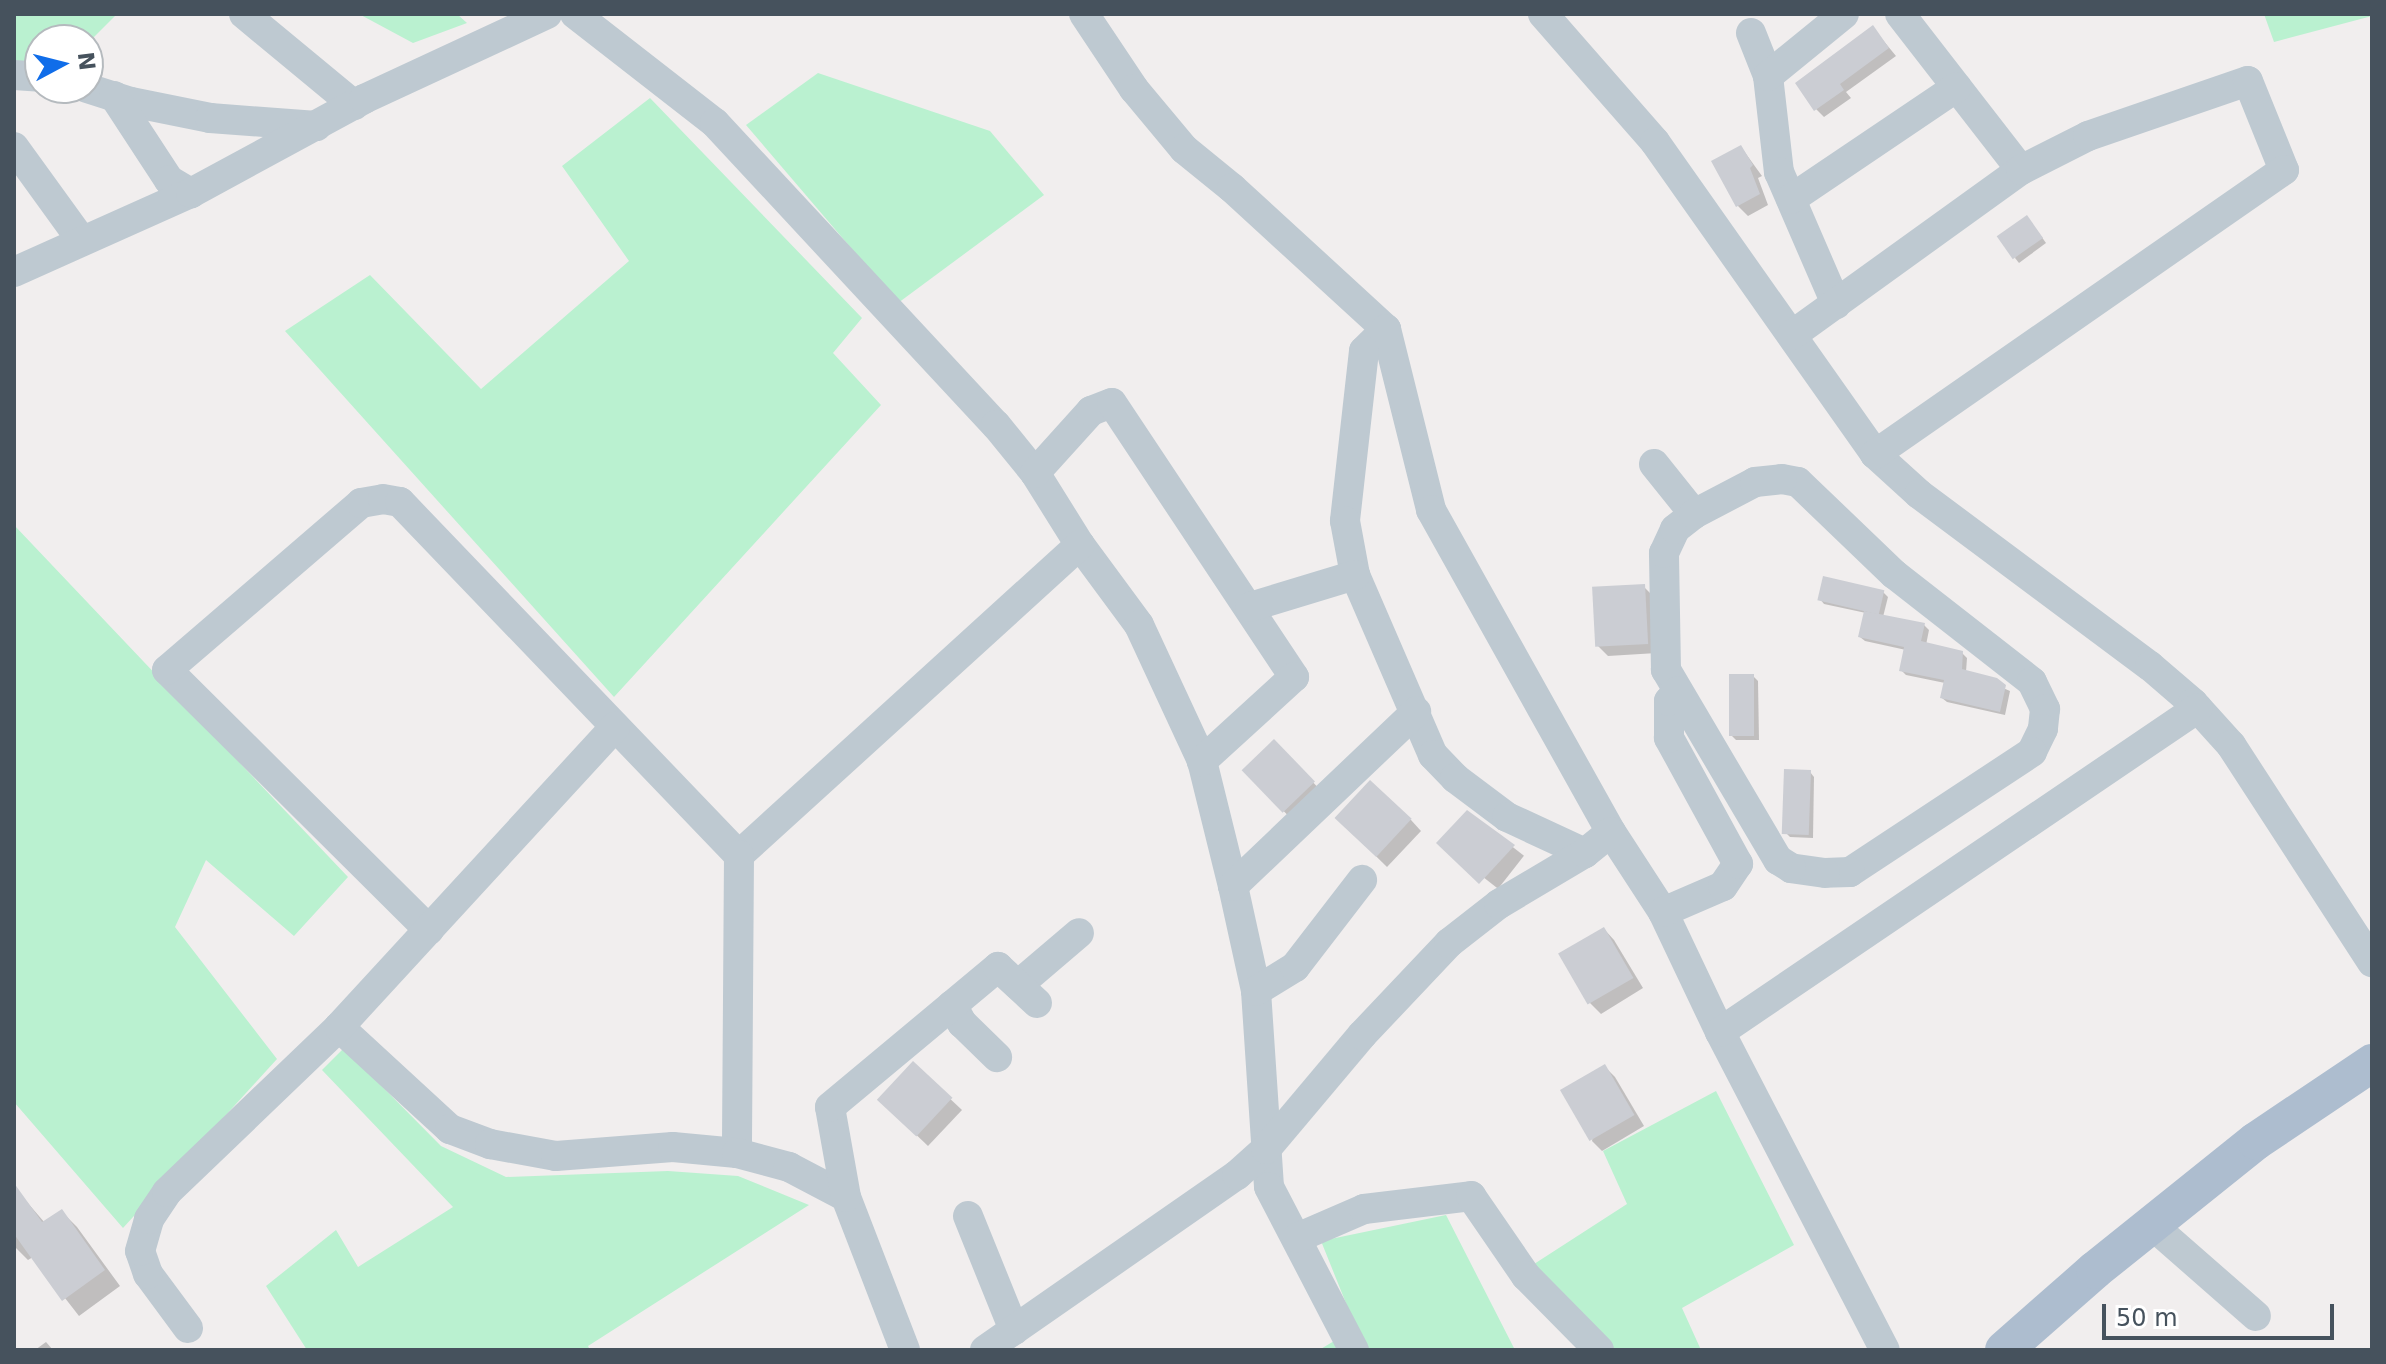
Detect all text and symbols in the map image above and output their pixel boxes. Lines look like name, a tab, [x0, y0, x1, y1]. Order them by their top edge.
north arrow	[24, 24, 104, 104]
text: N	[73, 51, 100, 72]
scale bar	[2106, 1288, 2338, 1338]
text: 50 m	[2116, 1304, 2178, 1332]

